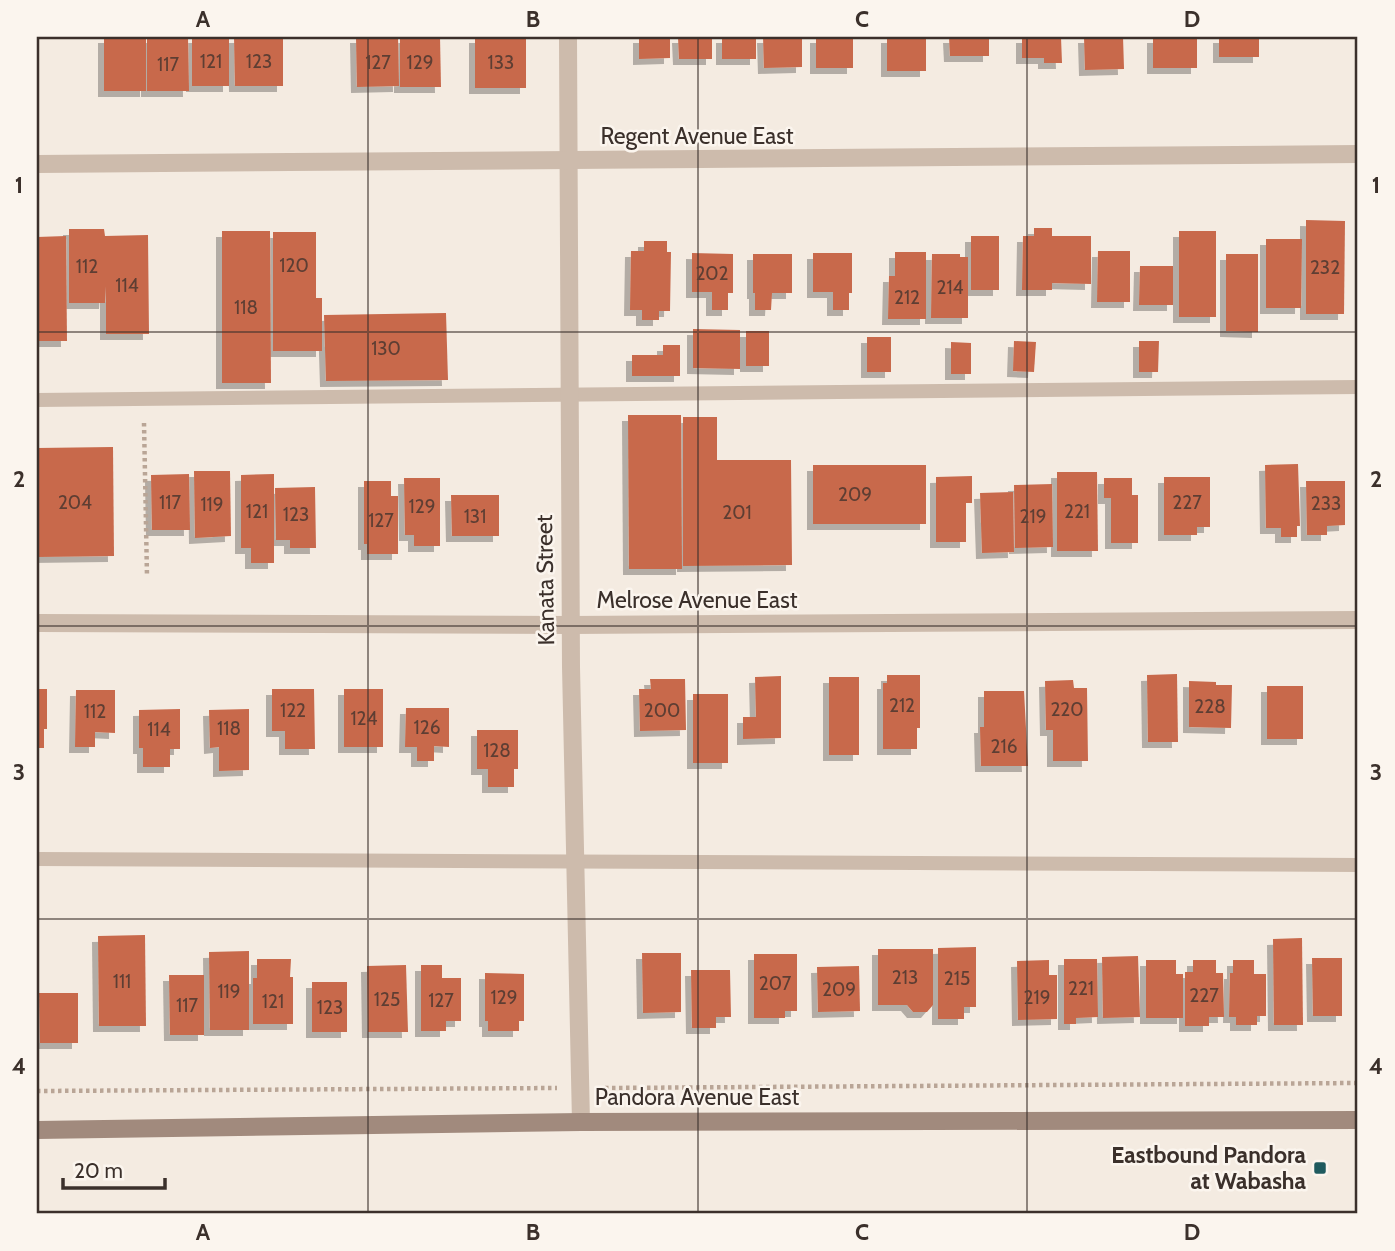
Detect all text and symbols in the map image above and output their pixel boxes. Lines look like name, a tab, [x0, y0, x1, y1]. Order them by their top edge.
text: A	[196, 5, 211, 33]
text: B	[526, 5, 540, 33]
text: C	[855, 5, 869, 33]
text: D	[1184, 5, 1200, 33]
house number: 121	[200, 50, 222, 73]
house number: 123	[246, 50, 272, 73]
house number: 127	[365, 51, 391, 74]
house number: 129	[407, 51, 433, 74]
house number: 133	[488, 51, 514, 74]
house number: 117	[157, 53, 179, 76]
street label: Regent Avenue East	[600, 122, 794, 150]
text: 1	[15, 171, 23, 199]
text: 1	[1372, 171, 1380, 199]
house number: 120	[279, 254, 309, 277]
house number: 112	[76, 255, 98, 278]
house number: 232	[1310, 256, 1340, 279]
house number: 202	[695, 262, 729, 285]
house number: 114	[115, 274, 139, 297]
house number: 214	[936, 276, 964, 299]
house number: 212	[894, 286, 920, 309]
house number: 118	[234, 296, 258, 319]
house number: 130	[371, 337, 401, 360]
text: 2	[13, 465, 25, 493]
text: 2	[1370, 465, 1382, 493]
house number: 209	[838, 483, 872, 506]
house number: 204	[58, 491, 92, 514]
house number: 117	[159, 491, 181, 514]
house number: 227	[1172, 491, 1202, 514]
house number: 233	[1311, 492, 1341, 515]
house number: 119	[200, 493, 224, 516]
house number: 129	[409, 495, 435, 518]
house number: 121	[246, 500, 268, 523]
house number: 221	[1064, 500, 1090, 523]
house number: 201	[722, 501, 752, 524]
house number: 123	[283, 503, 309, 526]
house number: 131	[464, 505, 486, 528]
house number: 219	[1020, 505, 1046, 528]
house number: 127	[368, 509, 394, 532]
street label: Kanata Street	[530, 514, 560, 646]
street label: Melrose Avenue East	[597, 586, 798, 614]
house number: 212	[889, 694, 915, 717]
house number: 228	[1194, 695, 1226, 718]
house number: 220	[1050, 698, 1084, 721]
house number: 122	[280, 699, 306, 722]
house number: 200	[644, 699, 680, 722]
house number: 112	[84, 700, 106, 723]
house number: 124	[350, 707, 378, 730]
house number: 126	[414, 716, 440, 739]
house number: 118	[217, 717, 241, 740]
house number: 114	[147, 718, 171, 741]
house number: 216	[991, 735, 1017, 758]
house number: 128	[483, 739, 511, 762]
text: 3	[13, 758, 25, 786]
text: 3	[1370, 758, 1382, 786]
house number: 213	[892, 966, 918, 989]
house number: 215	[944, 967, 970, 990]
house number: 111	[113, 970, 131, 993]
house number: 207	[759, 972, 792, 995]
house number: 221	[1068, 977, 1094, 1000]
house number: 209	[822, 978, 856, 1001]
house number: 119	[217, 980, 241, 1003]
house number: 227	[1189, 984, 1219, 1007]
house number: 129	[491, 986, 517, 1009]
house number: 219	[1024, 986, 1050, 1009]
house number: 125	[374, 988, 400, 1011]
house number: 127	[428, 989, 454, 1012]
house number: 121	[262, 990, 284, 1013]
house number: 117	[176, 994, 198, 1017]
house number: 123	[317, 996, 343, 1019]
text: 4	[12, 1052, 26, 1080]
text: 4	[1369, 1052, 1383, 1080]
street label: Pandora Avenue East	[595, 1083, 800, 1111]
place label: Eastbound Pandora at Wabasha	[1111, 1141, 1307, 1195]
scale bar	[63, 1146, 164, 1190]
text: 20 m	[74, 1158, 123, 1183]
marker: Eastbound Pandora at Wabasha	[1312, 1160, 1328, 1176]
text: A	[196, 1218, 211, 1246]
text: B	[526, 1218, 540, 1246]
text: C	[855, 1218, 869, 1246]
text: D	[1184, 1218, 1200, 1246]

